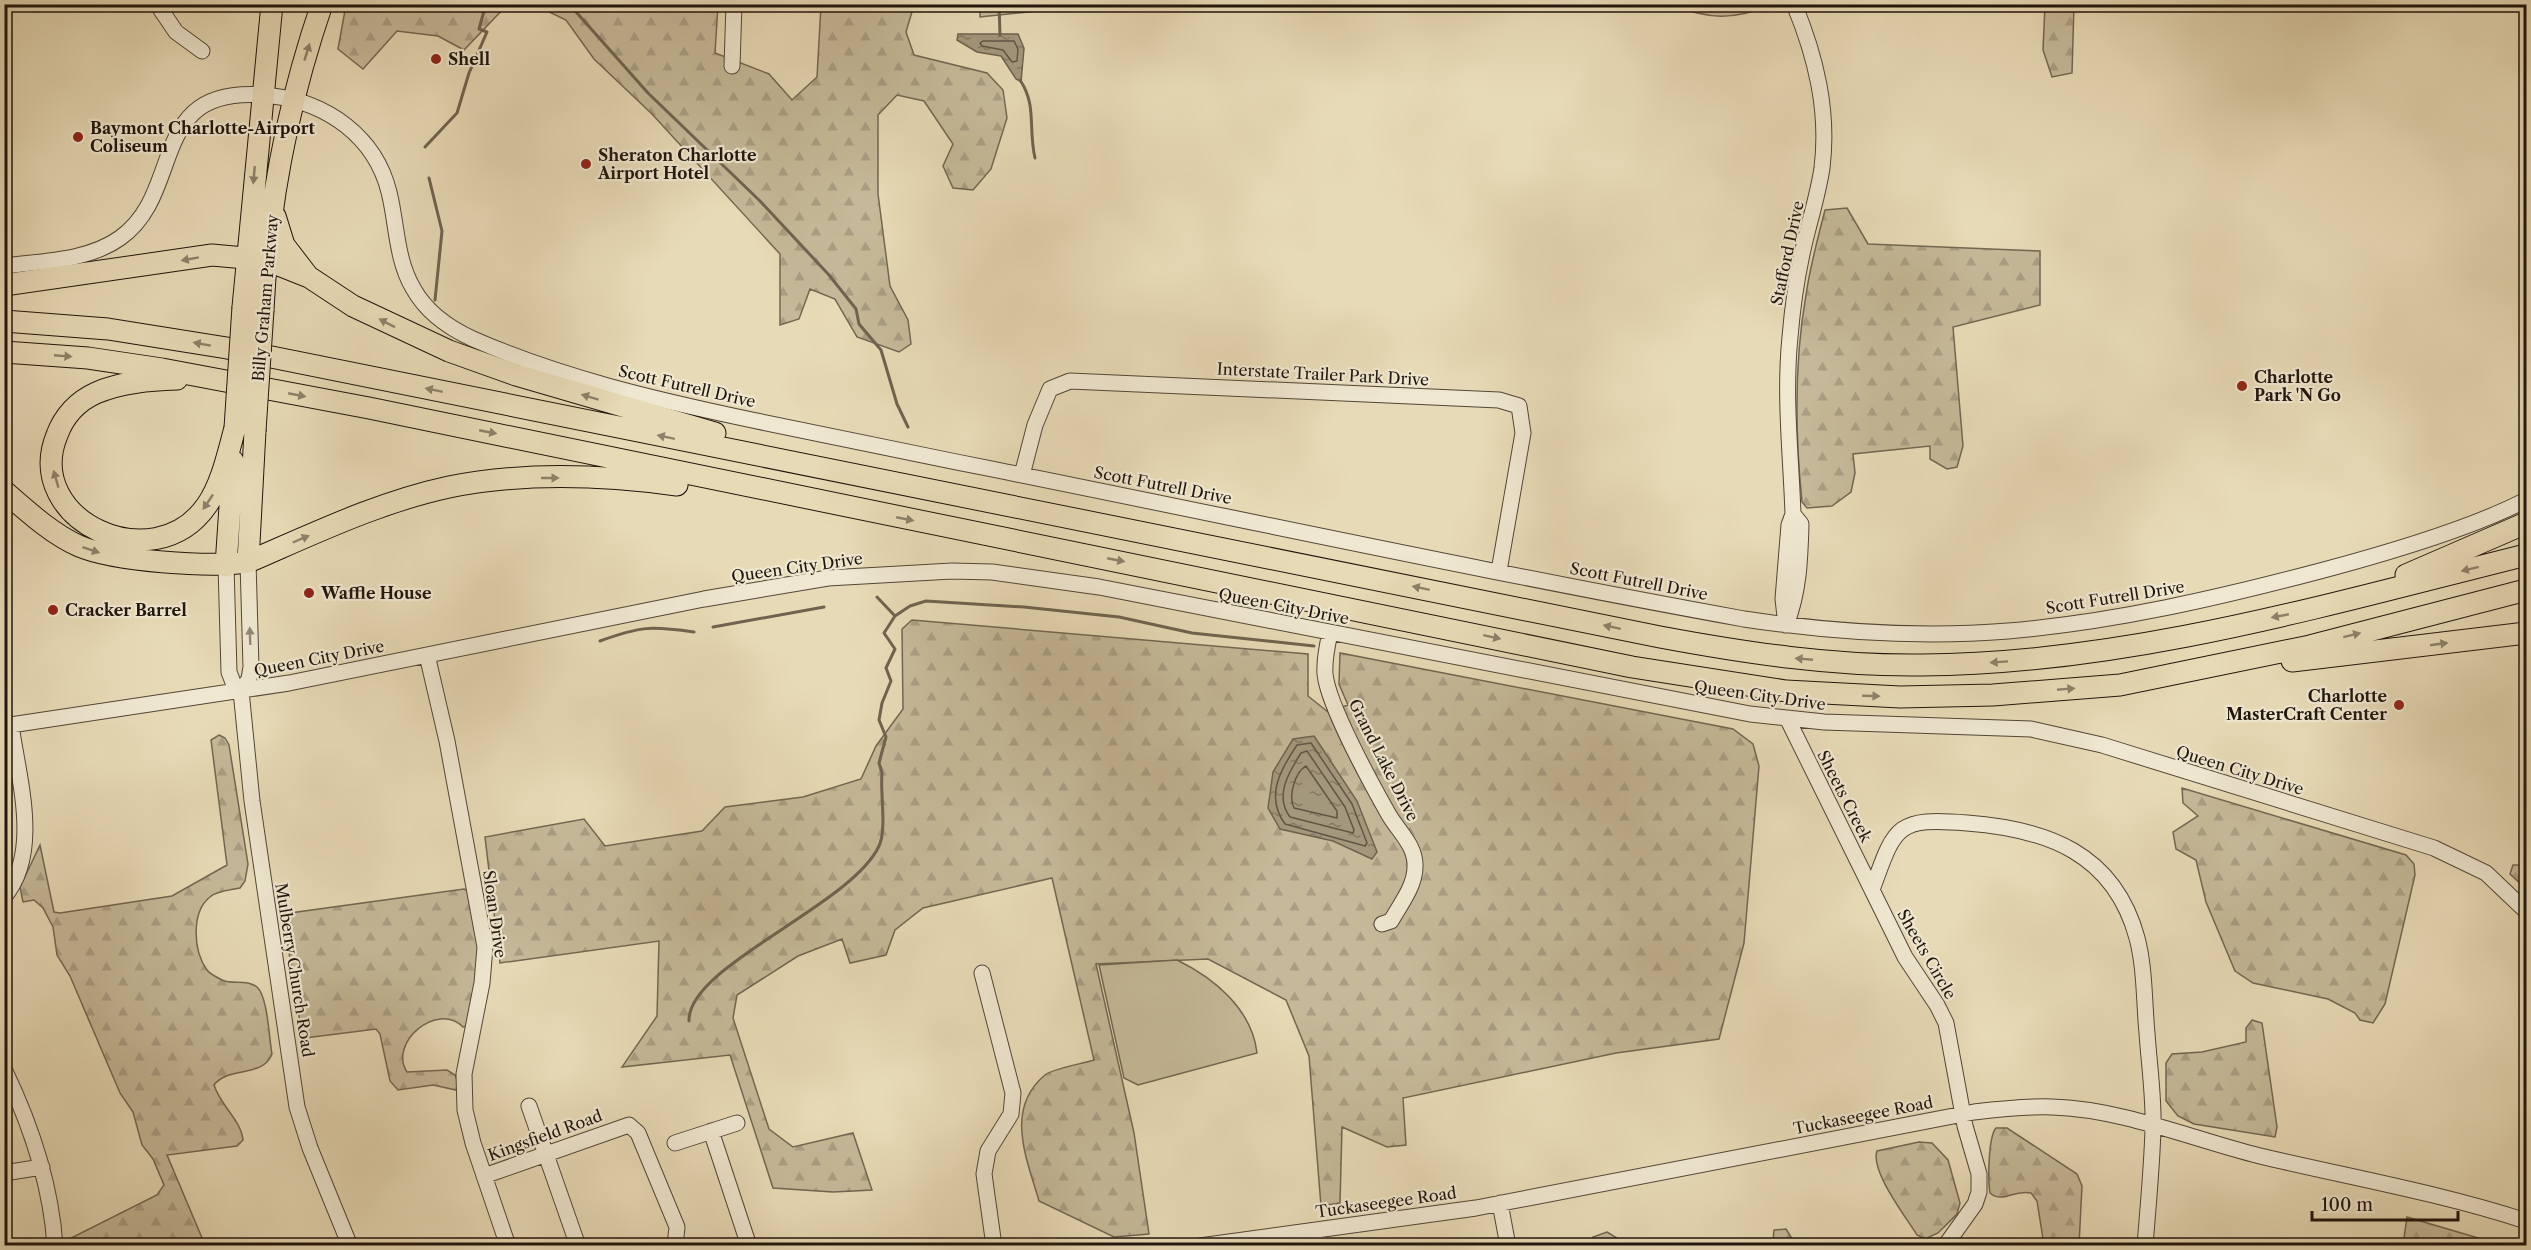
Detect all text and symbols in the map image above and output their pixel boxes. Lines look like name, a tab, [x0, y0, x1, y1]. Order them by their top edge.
one-way arrow	[303, 43, 312, 61]
place label: Shell	[448, 49, 490, 69]
marker: Shell	[429, 52, 443, 66]
place label: Baymont Charlotte-Airport Coliseum	[90, 118, 316, 156]
marker: Baymont Charlotte-Airport Coliseum	[71, 130, 85, 144]
place label: Sheraton Charlotte Airport Hotel	[597, 145, 757, 183]
marker: Sheraton Charlotte Airport Hotel	[579, 157, 593, 171]
one-way arrow	[250, 165, 259, 184]
street label: Stafford Drive	[1766, 199, 1808, 307]
street label: Billy Graham Parkway	[248, 212, 282, 382]
one-way arrow	[180, 255, 199, 264]
one-way arrow	[379, 318, 396, 328]
one-way arrow	[192, 339, 211, 348]
one-way arrow	[53, 351, 72, 361]
street label: Interstate Trailer Park Drive	[1216, 358, 1430, 390]
street label: Scott Futrell Drive	[617, 361, 758, 412]
place label: Charlotte Park 'N Go	[2254, 367, 2341, 405]
marker: Charlotte Park 'N Go	[2235, 379, 2249, 393]
one-way arrow	[424, 385, 443, 394]
one-way arrow	[287, 390, 306, 400]
one-way arrow	[581, 392, 599, 401]
one-way arrow	[479, 428, 498, 437]
one-way arrow	[657, 432, 676, 441]
street label: Scott Futrell Drive	[1092, 462, 1234, 508]
one-way arrow	[51, 470, 60, 488]
one-way arrow	[540, 473, 559, 483]
one-way arrow	[203, 494, 214, 510]
one-way arrow	[896, 515, 915, 524]
one-way arrow	[293, 534, 311, 544]
one-way arrow	[82, 546, 100, 555]
street label: Queen City Drive	[730, 548, 864, 586]
one-way arrow	[1107, 556, 1126, 565]
street label: Scott Futrell Drive	[1568, 558, 1710, 604]
one-way arrow	[2461, 565, 2479, 575]
street label: Scott Futrell Drive	[2044, 576, 2186, 618]
place label: Waffle House	[320, 583, 432, 603]
one-way arrow	[1411, 583, 1430, 592]
street label: Queen City Drive	[1217, 584, 1351, 628]
marker: Waffle House	[302, 586, 316, 600]
place label: Cracker Barrel	[65, 600, 187, 620]
marker: Cracker Barrel	[46, 603, 60, 617]
one-way arrow	[2271, 611, 2290, 621]
one-way arrow	[1602, 622, 1621, 631]
one-way arrow	[246, 626, 255, 645]
one-way arrow	[2343, 629, 2361, 639]
one-way arrow	[1483, 633, 1502, 642]
street label: Queen City Drive	[252, 636, 386, 680]
one-way arrow	[2430, 640, 2449, 649]
one-way arrow	[1794, 654, 1813, 664]
one-way arrow	[1989, 657, 2008, 667]
street label: Queen City Drive	[1693, 676, 1827, 714]
one-way arrow	[2056, 684, 2075, 694]
place label: Charlotte MasterCraft Center	[2226, 686, 2387, 724]
one-way arrow	[1861, 691, 1880, 701]
street label: Grand Lake Drive	[1345, 696, 1423, 824]
marker: Charlotte MasterCraft Center	[2392, 698, 2406, 712]
street label: Queen City Drive	[2174, 741, 2306, 799]
street label: Sheets Creek	[1813, 747, 1877, 846]
street label: Sloan Drive	[479, 869, 511, 959]
street label: Mulberry Church Road	[271, 881, 319, 1059]
street label: Sheets Circle	[1893, 906, 1961, 1002]
street label: Tuckaseegee Road	[1791, 1092, 1935, 1138]
street label: Kingsfield Road	[485, 1105, 605, 1165]
street label: Tuckaseegee Road	[1314, 1182, 1458, 1222]
scale bar	[2312, 1184, 2458, 1222]
text: 100 m	[2321, 1194, 2373, 1216]

